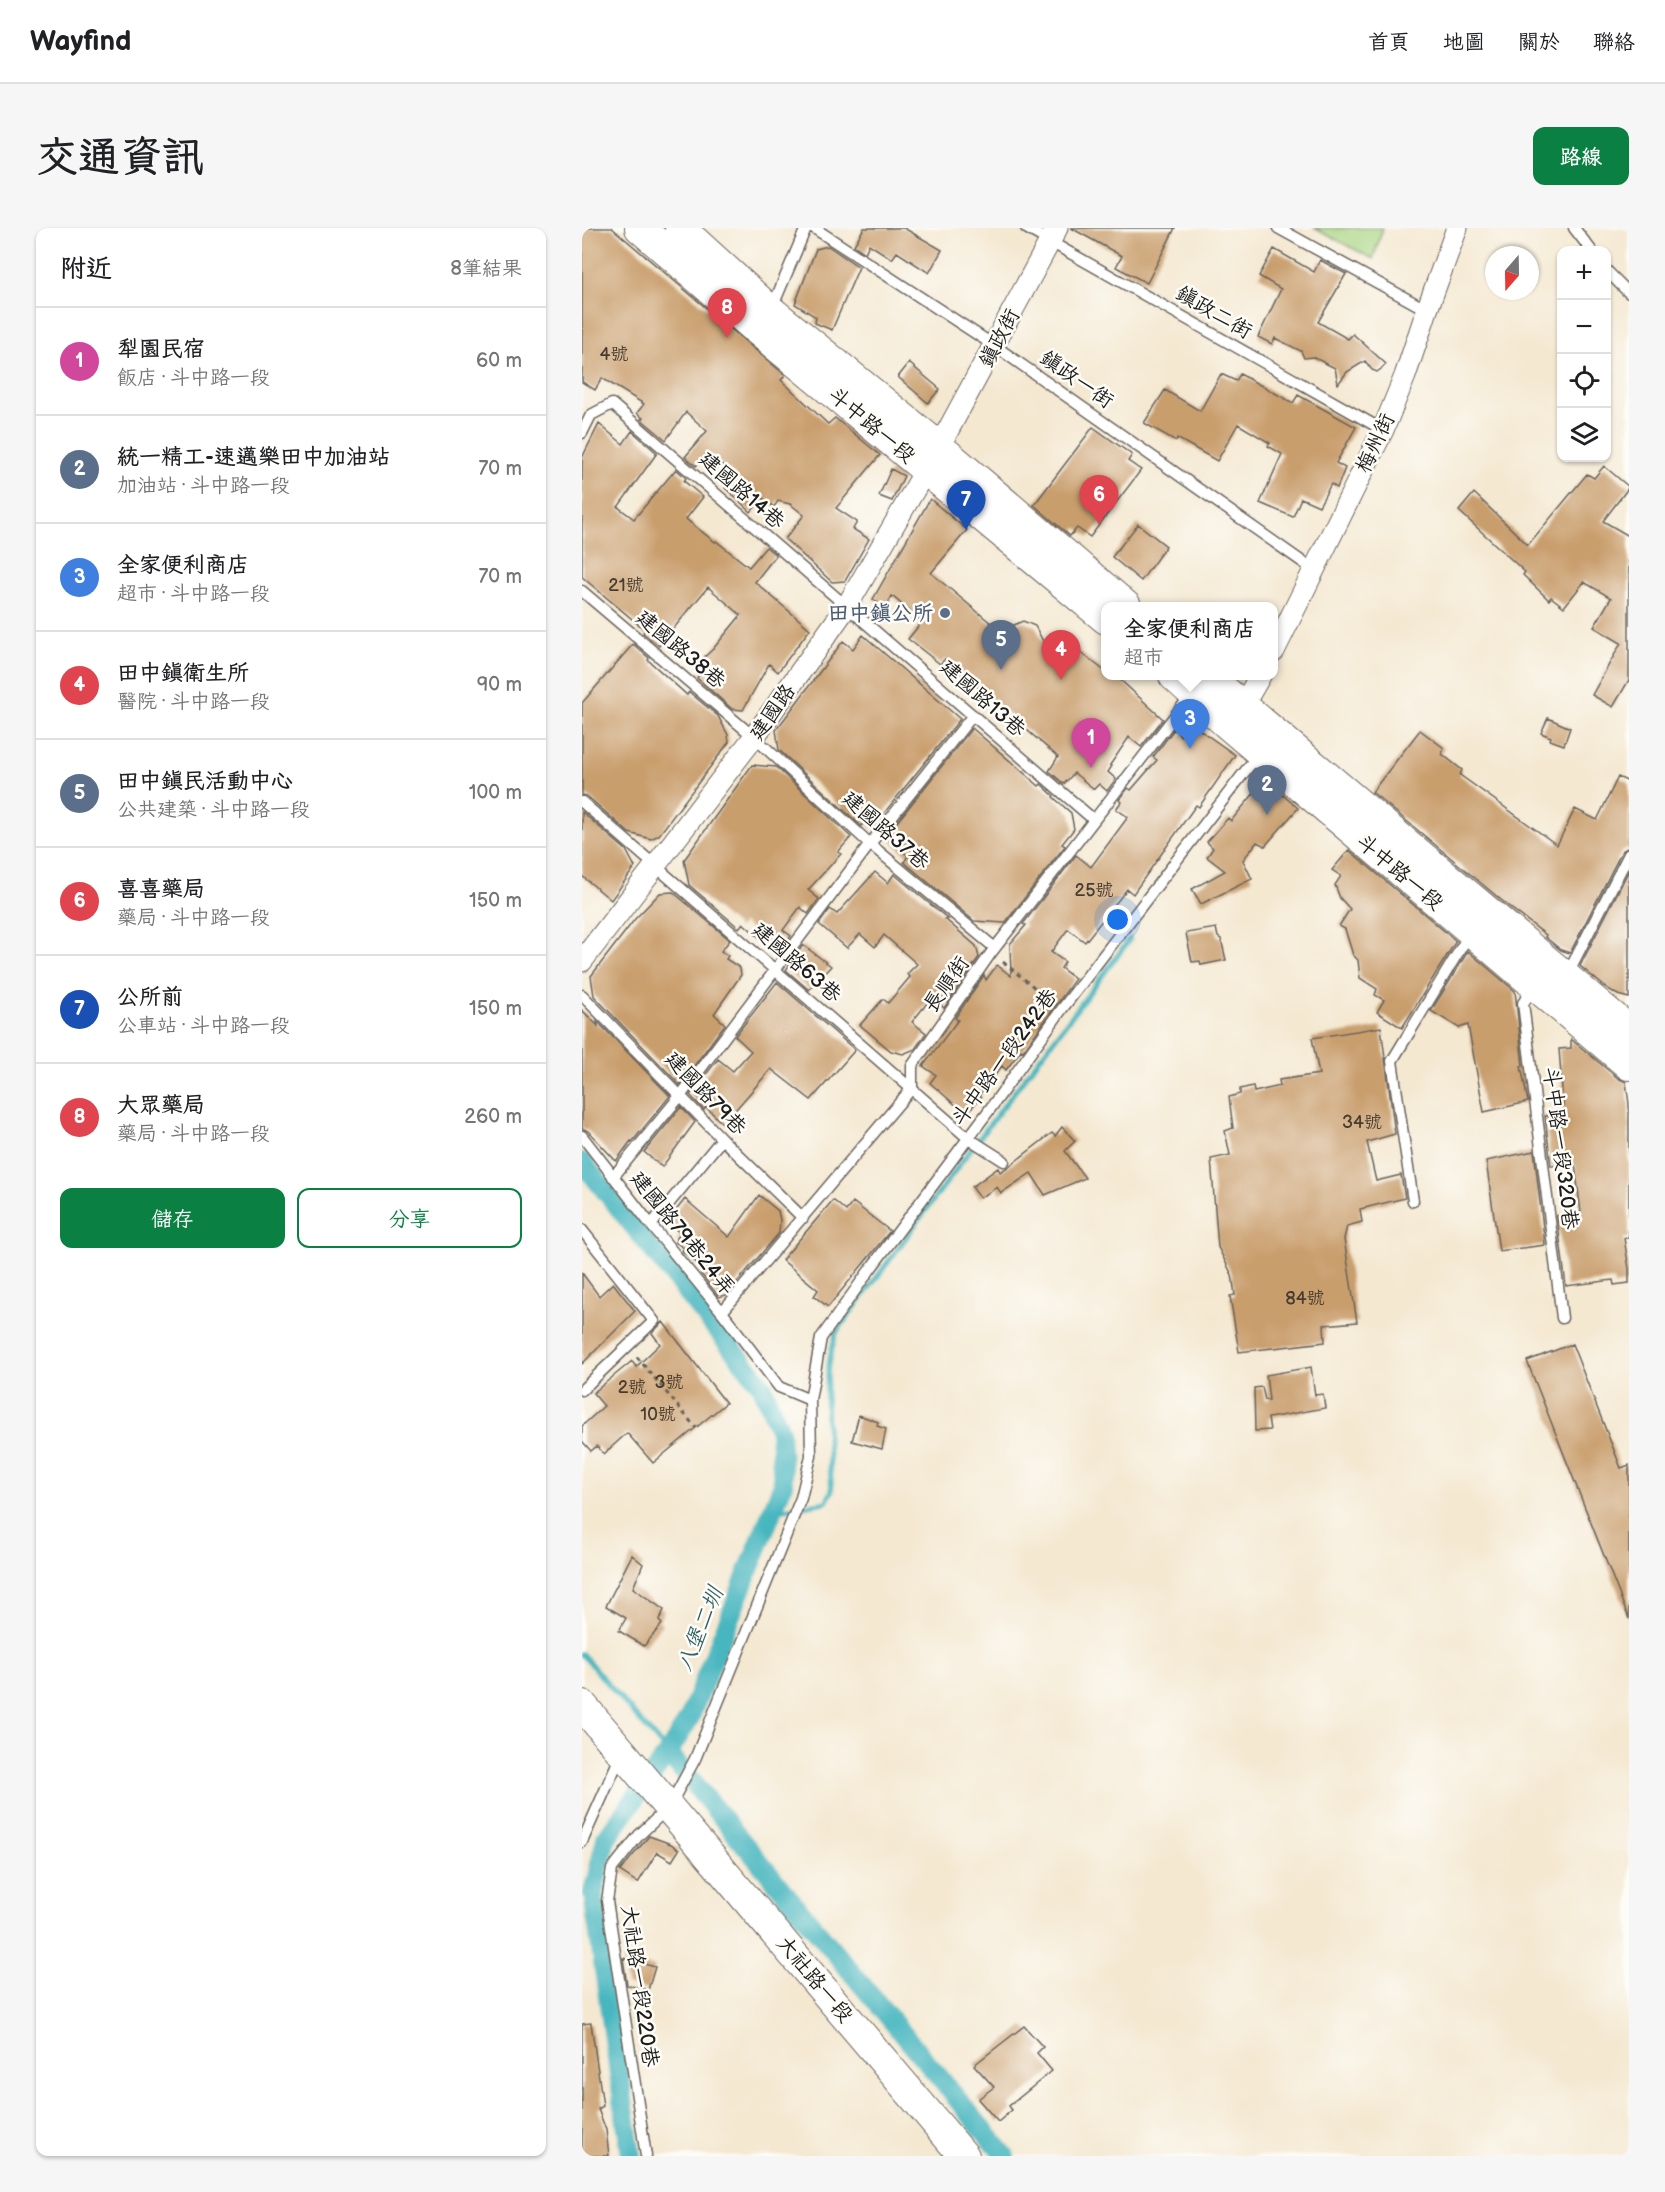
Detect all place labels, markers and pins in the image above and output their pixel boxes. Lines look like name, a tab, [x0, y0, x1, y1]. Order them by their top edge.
pin: 8	[708, 288, 746, 338]
pin: 6	[1080, 476, 1118, 525]
pin: 7	[946, 480, 986, 530]
place label: 田中鎮公所	[828, 601, 933, 626]
marker: 田中鎮公所	[938, 606, 952, 620]
pin: 5	[982, 620, 1020, 670]
pin: 4	[1042, 630, 1080, 680]
pin: 3	[1170, 700, 1210, 749]
pin: 1	[1072, 718, 1110, 768]
pin: 2	[1248, 766, 1286, 815]

